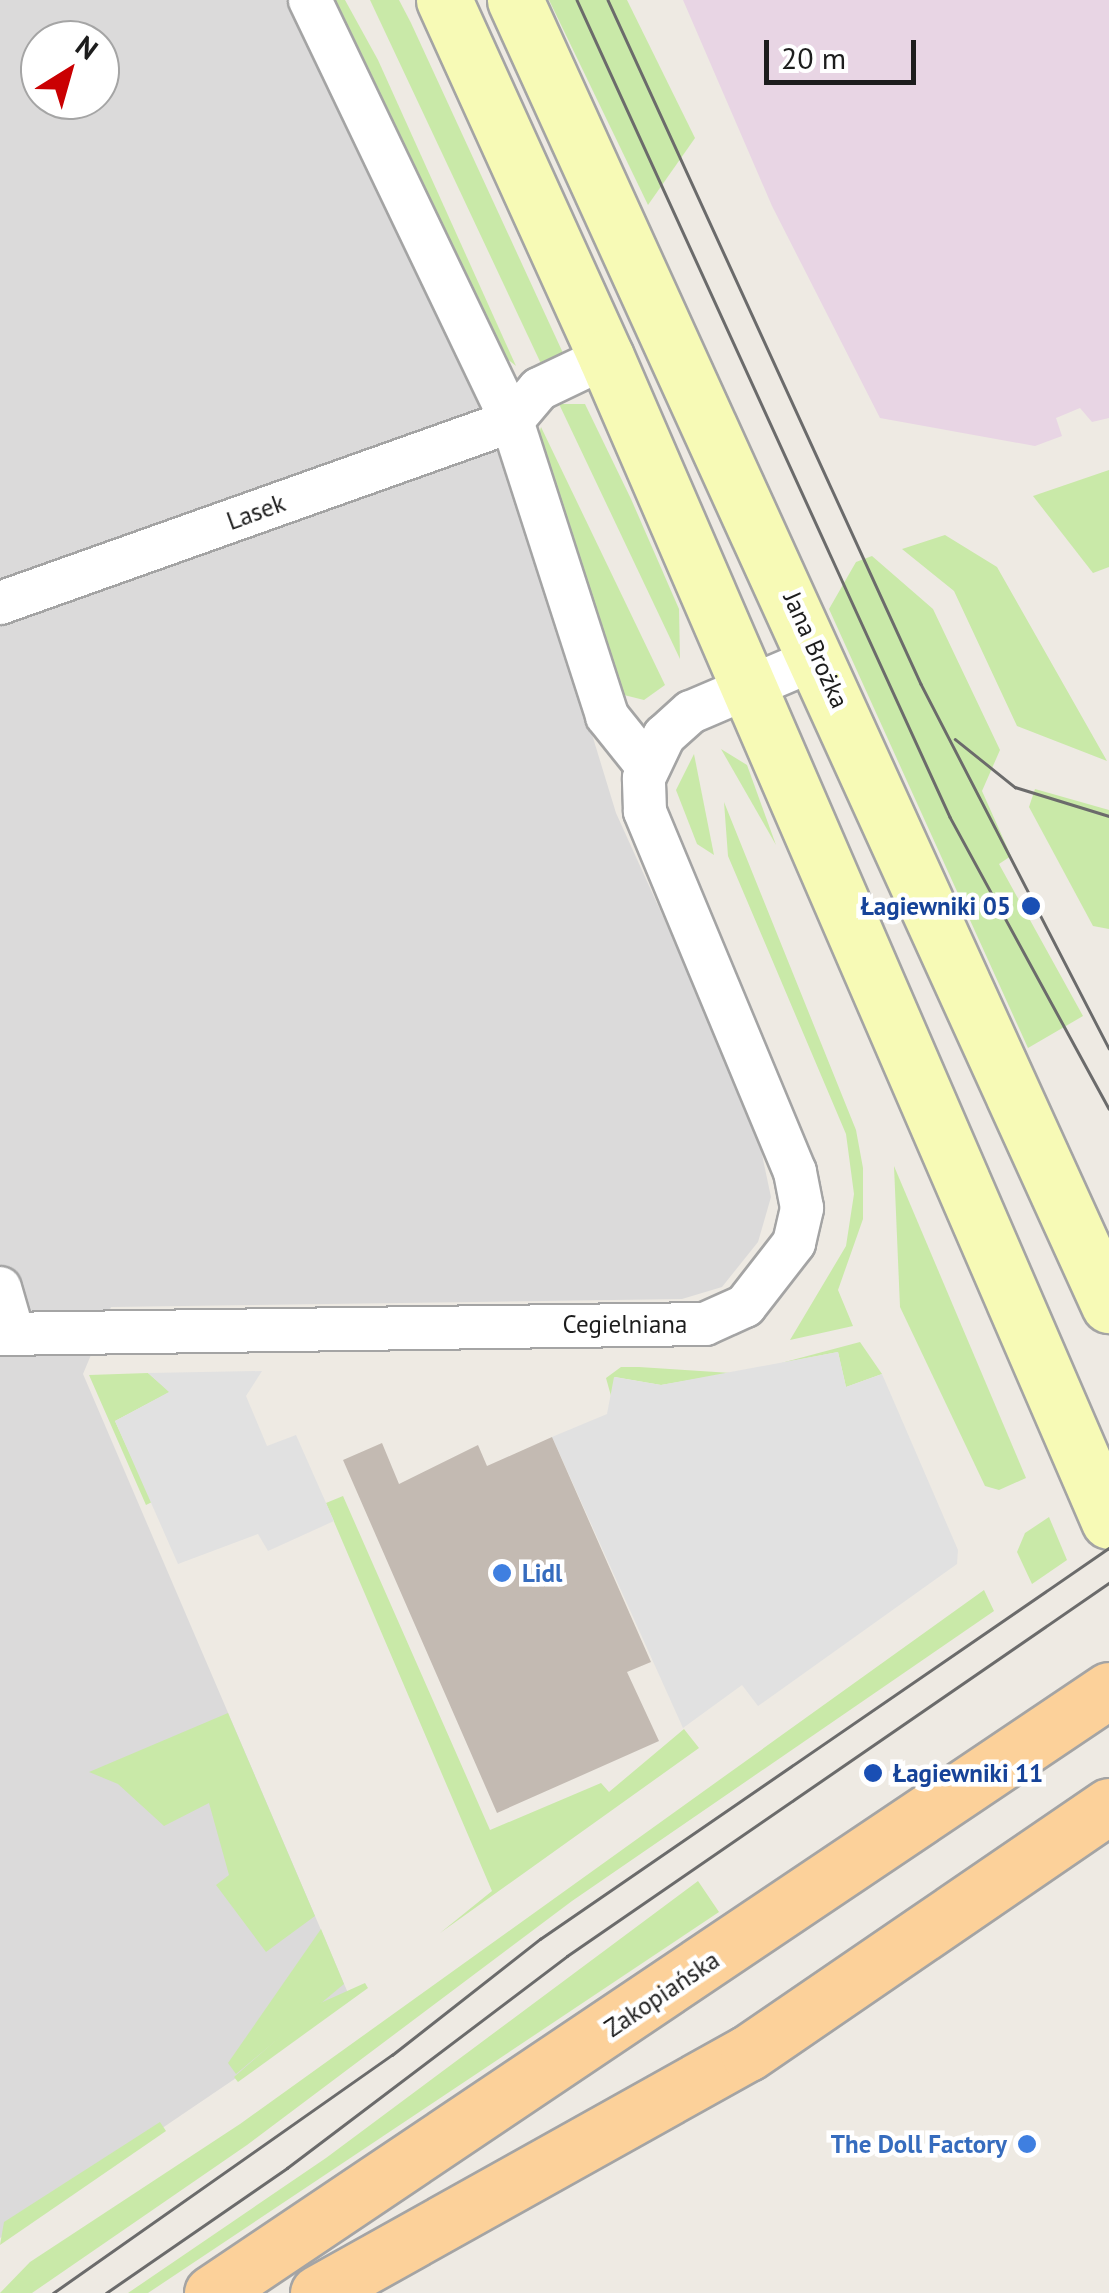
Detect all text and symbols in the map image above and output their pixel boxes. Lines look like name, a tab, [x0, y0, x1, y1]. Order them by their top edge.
north arrow	[20, 20, 120, 120]
scale bar	[769, 20, 922, 82]
text: N	[69, 27, 106, 68]
text: 20 m	[781, 38, 846, 77]
street label: Lasek	[223, 488, 289, 536]
street label: Jana Brożka	[777, 587, 855, 713]
place label: Łagiewniki 05	[861, 891, 1011, 921]
marker: Łagiewniki 05	[1020, 895, 1042, 917]
street label: Cegielniana	[563, 1309, 687, 1339]
place label: Lidl	[522, 1558, 562, 1588]
marker: Lidl	[491, 1562, 513, 1584]
place label: Łagiewniki 11	[893, 1758, 1043, 1788]
marker: Łagiewniki 11	[862, 1762, 884, 1784]
street label: Zakopiańska	[599, 1945, 725, 2043]
place label: The Doll Factory	[831, 2129, 1007, 2159]
marker: The Doll Factory	[1016, 2133, 1038, 2155]

